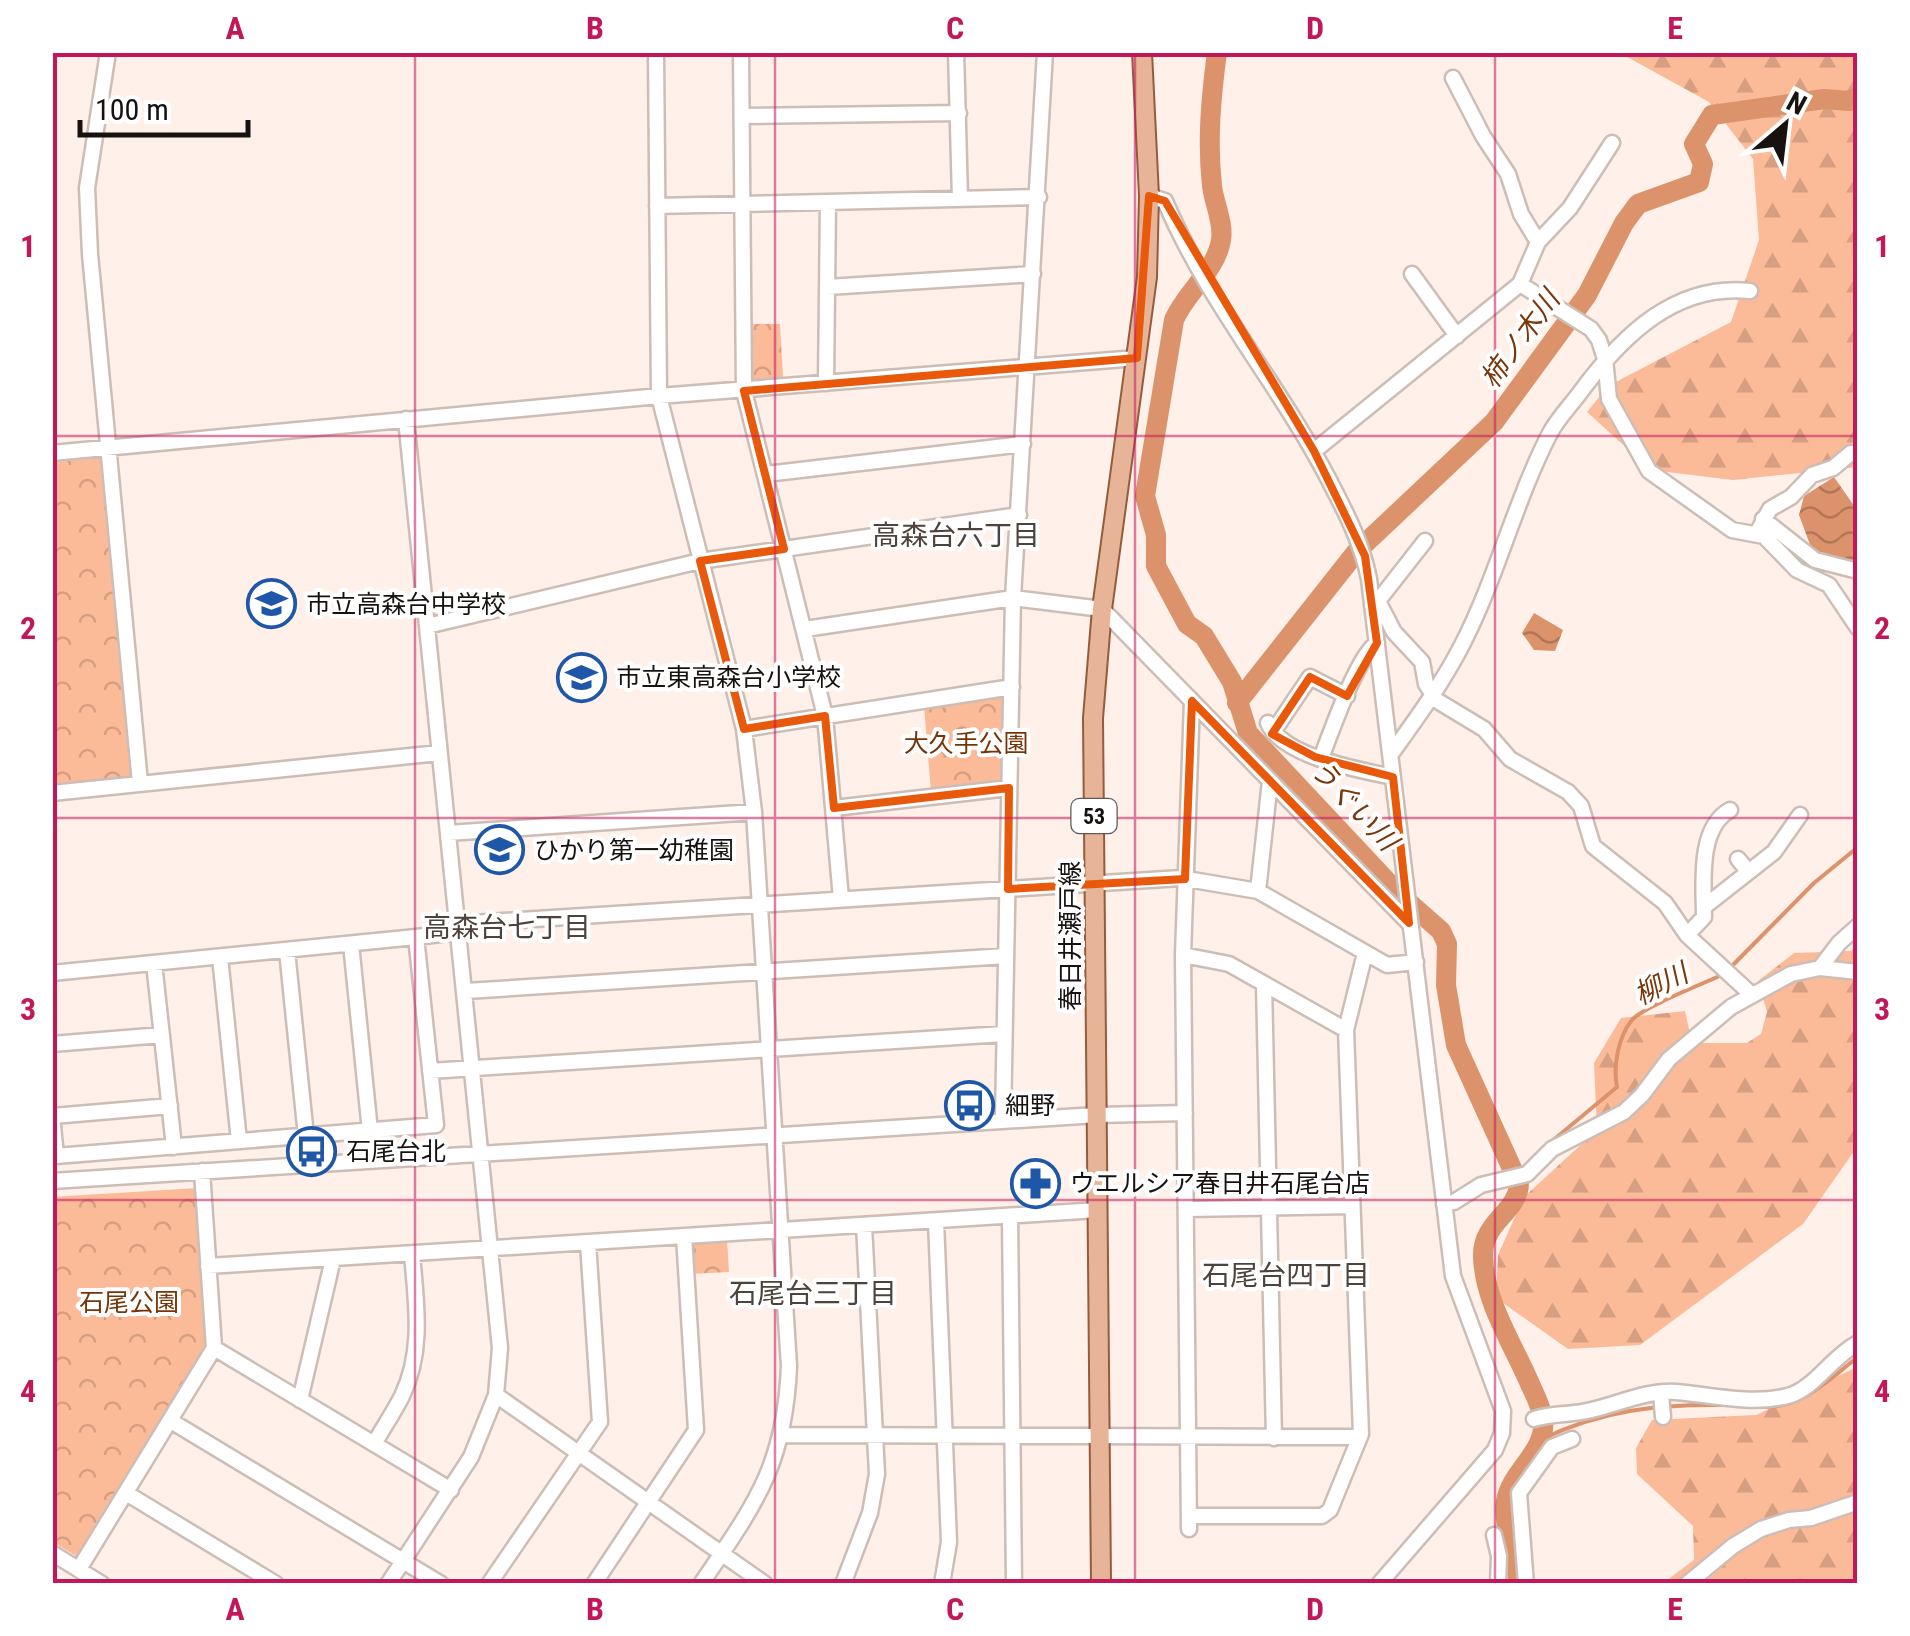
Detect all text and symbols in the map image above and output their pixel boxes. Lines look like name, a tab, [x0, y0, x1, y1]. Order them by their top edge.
text: A	[225, 9, 245, 47]
text: B	[586, 9, 604, 47]
text: C	[946, 9, 964, 47]
text: D	[1306, 9, 1324, 47]
text: E	[1667, 9, 1683, 47]
scale bar	[80, 75, 248, 137]
north arrow	[1735, 75, 1835, 175]
text: N	[1781, 85, 1812, 122]
text: 100 m	[95, 92, 169, 127]
text: 1	[20, 227, 36, 265]
text: 1	[1874, 227, 1890, 265]
water label: 柿ノ木川	[1474, 282, 1568, 394]
district label: 高森台六丁目	[872, 519, 1040, 552]
school or university icon: 市立高森台中学校	[245, 578, 297, 630]
place label: 市立高森台中学校	[306, 590, 506, 619]
text: 2	[20, 609, 36, 647]
text: 2	[1874, 609, 1890, 647]
school or university icon: 市立東高森台小学校	[555, 651, 607, 703]
place label: 市立東高森台小学校	[616, 663, 841, 692]
park label: 大久手公園	[903, 729, 1029, 758]
water label: うぐい川	[1304, 753, 1406, 859]
road number: 53	[1072, 799, 1116, 833]
school or university icon: ひかり第一幼稚園	[473, 824, 525, 876]
place label: ひかり第一幼稚園	[534, 836, 734, 865]
street label: 春日井瀬戸線	[1056, 861, 1085, 1011]
district label: 高森台七丁目	[423, 911, 591, 944]
water label: 柳川	[1629, 955, 1696, 1011]
text: 3	[20, 990, 36, 1028]
text: 3	[1874, 990, 1890, 1028]
bus stop icon: 細野	[944, 1079, 996, 1131]
place label: 細野	[1005, 1091, 1055, 1120]
bus stop icon: 石尾台北	[285, 1125, 337, 1177]
place label: 石尾台北	[346, 1137, 446, 1166]
pharmacy icon: ウエルシア春日井石尾台店	[1009, 1157, 1061, 1209]
place label: ウエルシア春日井石尾台店	[1070, 1169, 1370, 1198]
district label: 石尾台四丁目	[1202, 1259, 1370, 1292]
district label: 石尾台三丁目	[729, 1277, 897, 1310]
park label: 石尾公園	[79, 1288, 179, 1317]
text: 4	[20, 1372, 36, 1410]
text: 4	[1874, 1372, 1890, 1410]
text: A	[225, 1590, 245, 1628]
text: B	[586, 1590, 604, 1628]
text: C	[946, 1590, 964, 1628]
text: D	[1306, 1590, 1324, 1628]
text: E	[1667, 1590, 1683, 1628]

